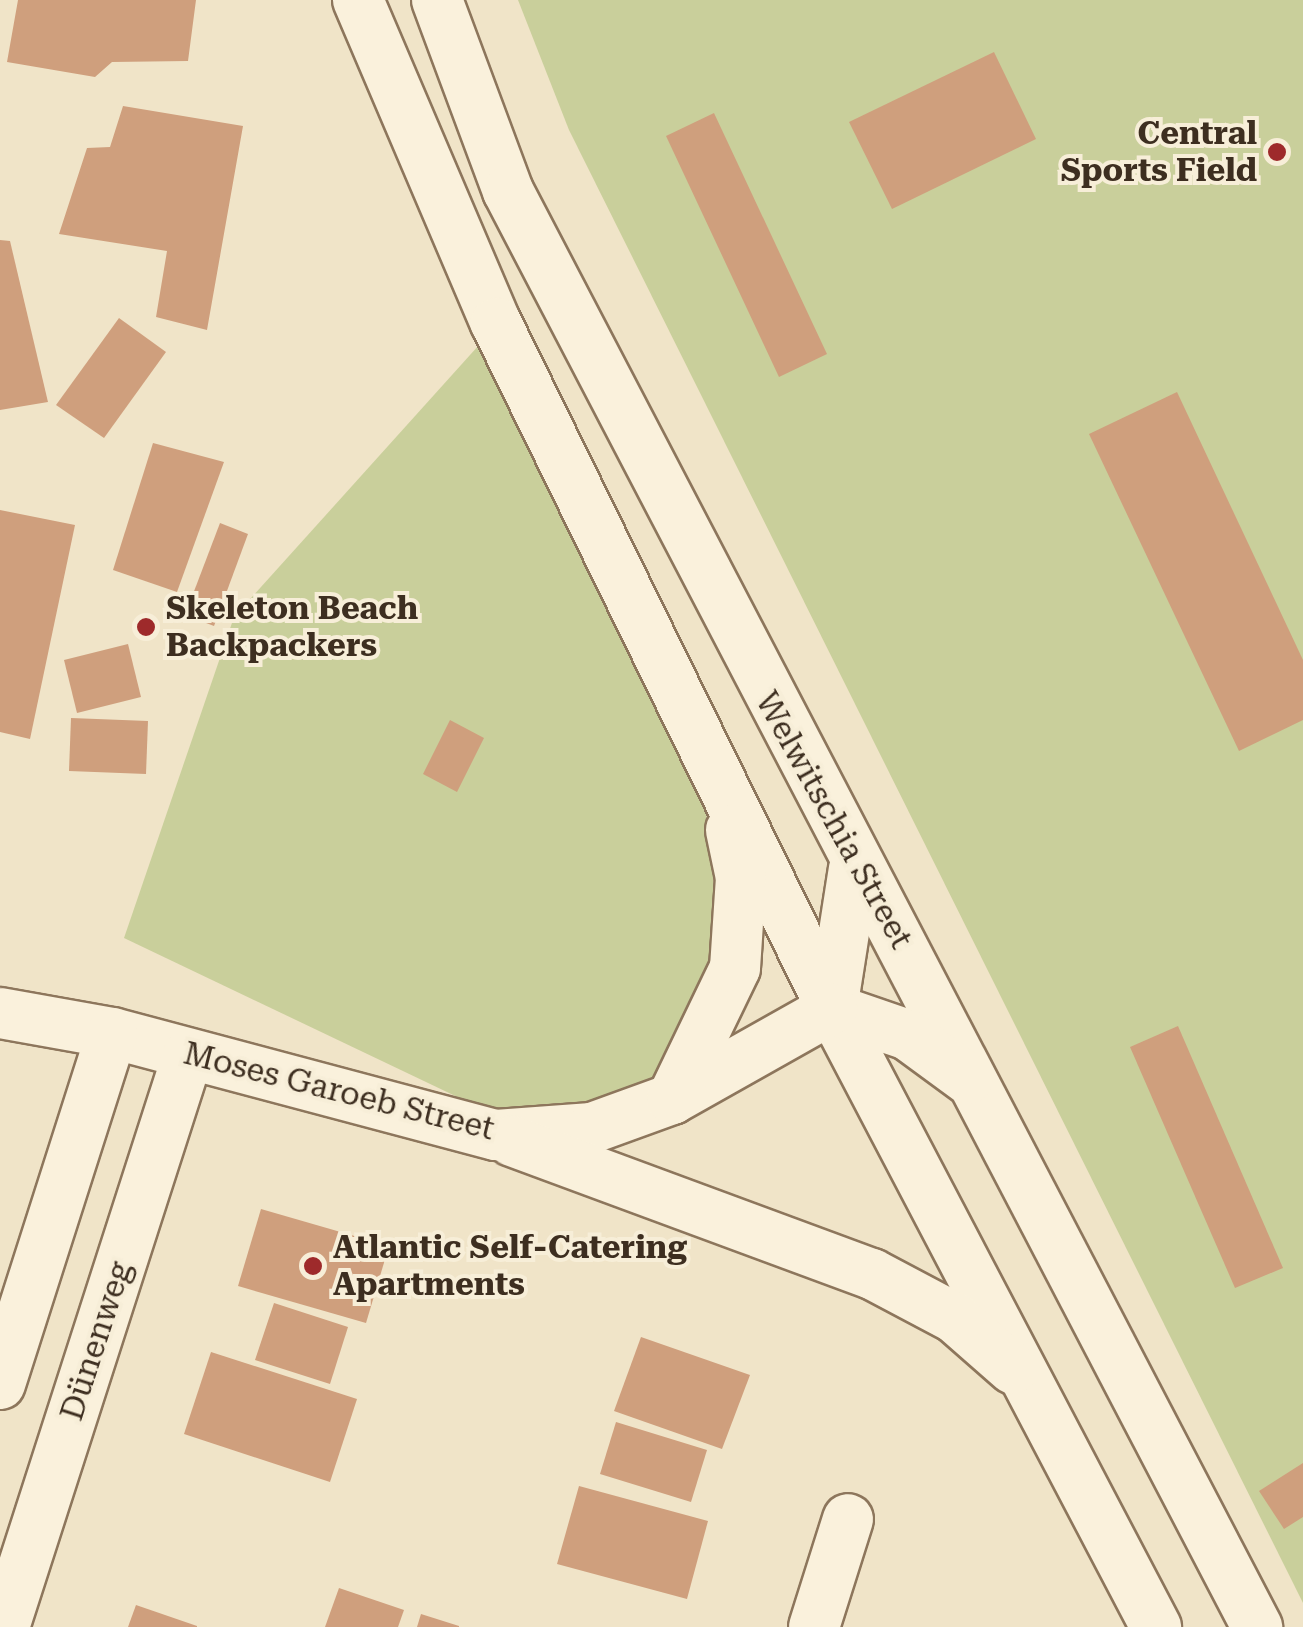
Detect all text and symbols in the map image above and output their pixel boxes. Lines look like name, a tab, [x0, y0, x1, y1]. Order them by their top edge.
place label: Central Sports Field	[1061, 115, 1257, 190]
marker: Central Sports Field	[1266, 141, 1288, 163]
place label: Skeleton Beach Backpackers	[166, 590, 418, 665]
marker: Skeleton Beach Backpackers	[135, 616, 157, 638]
street label: Welwitschia Street	[747, 685, 921, 955]
street label: Moses Garoeb Street	[180, 1034, 498, 1148]
place label: Atlantic Self-Catering Apartments	[333, 1229, 687, 1304]
marker: Atlantic Self-Catering Apartments	[302, 1255, 324, 1277]
street label: Dünenweg	[52, 1257, 140, 1425]

